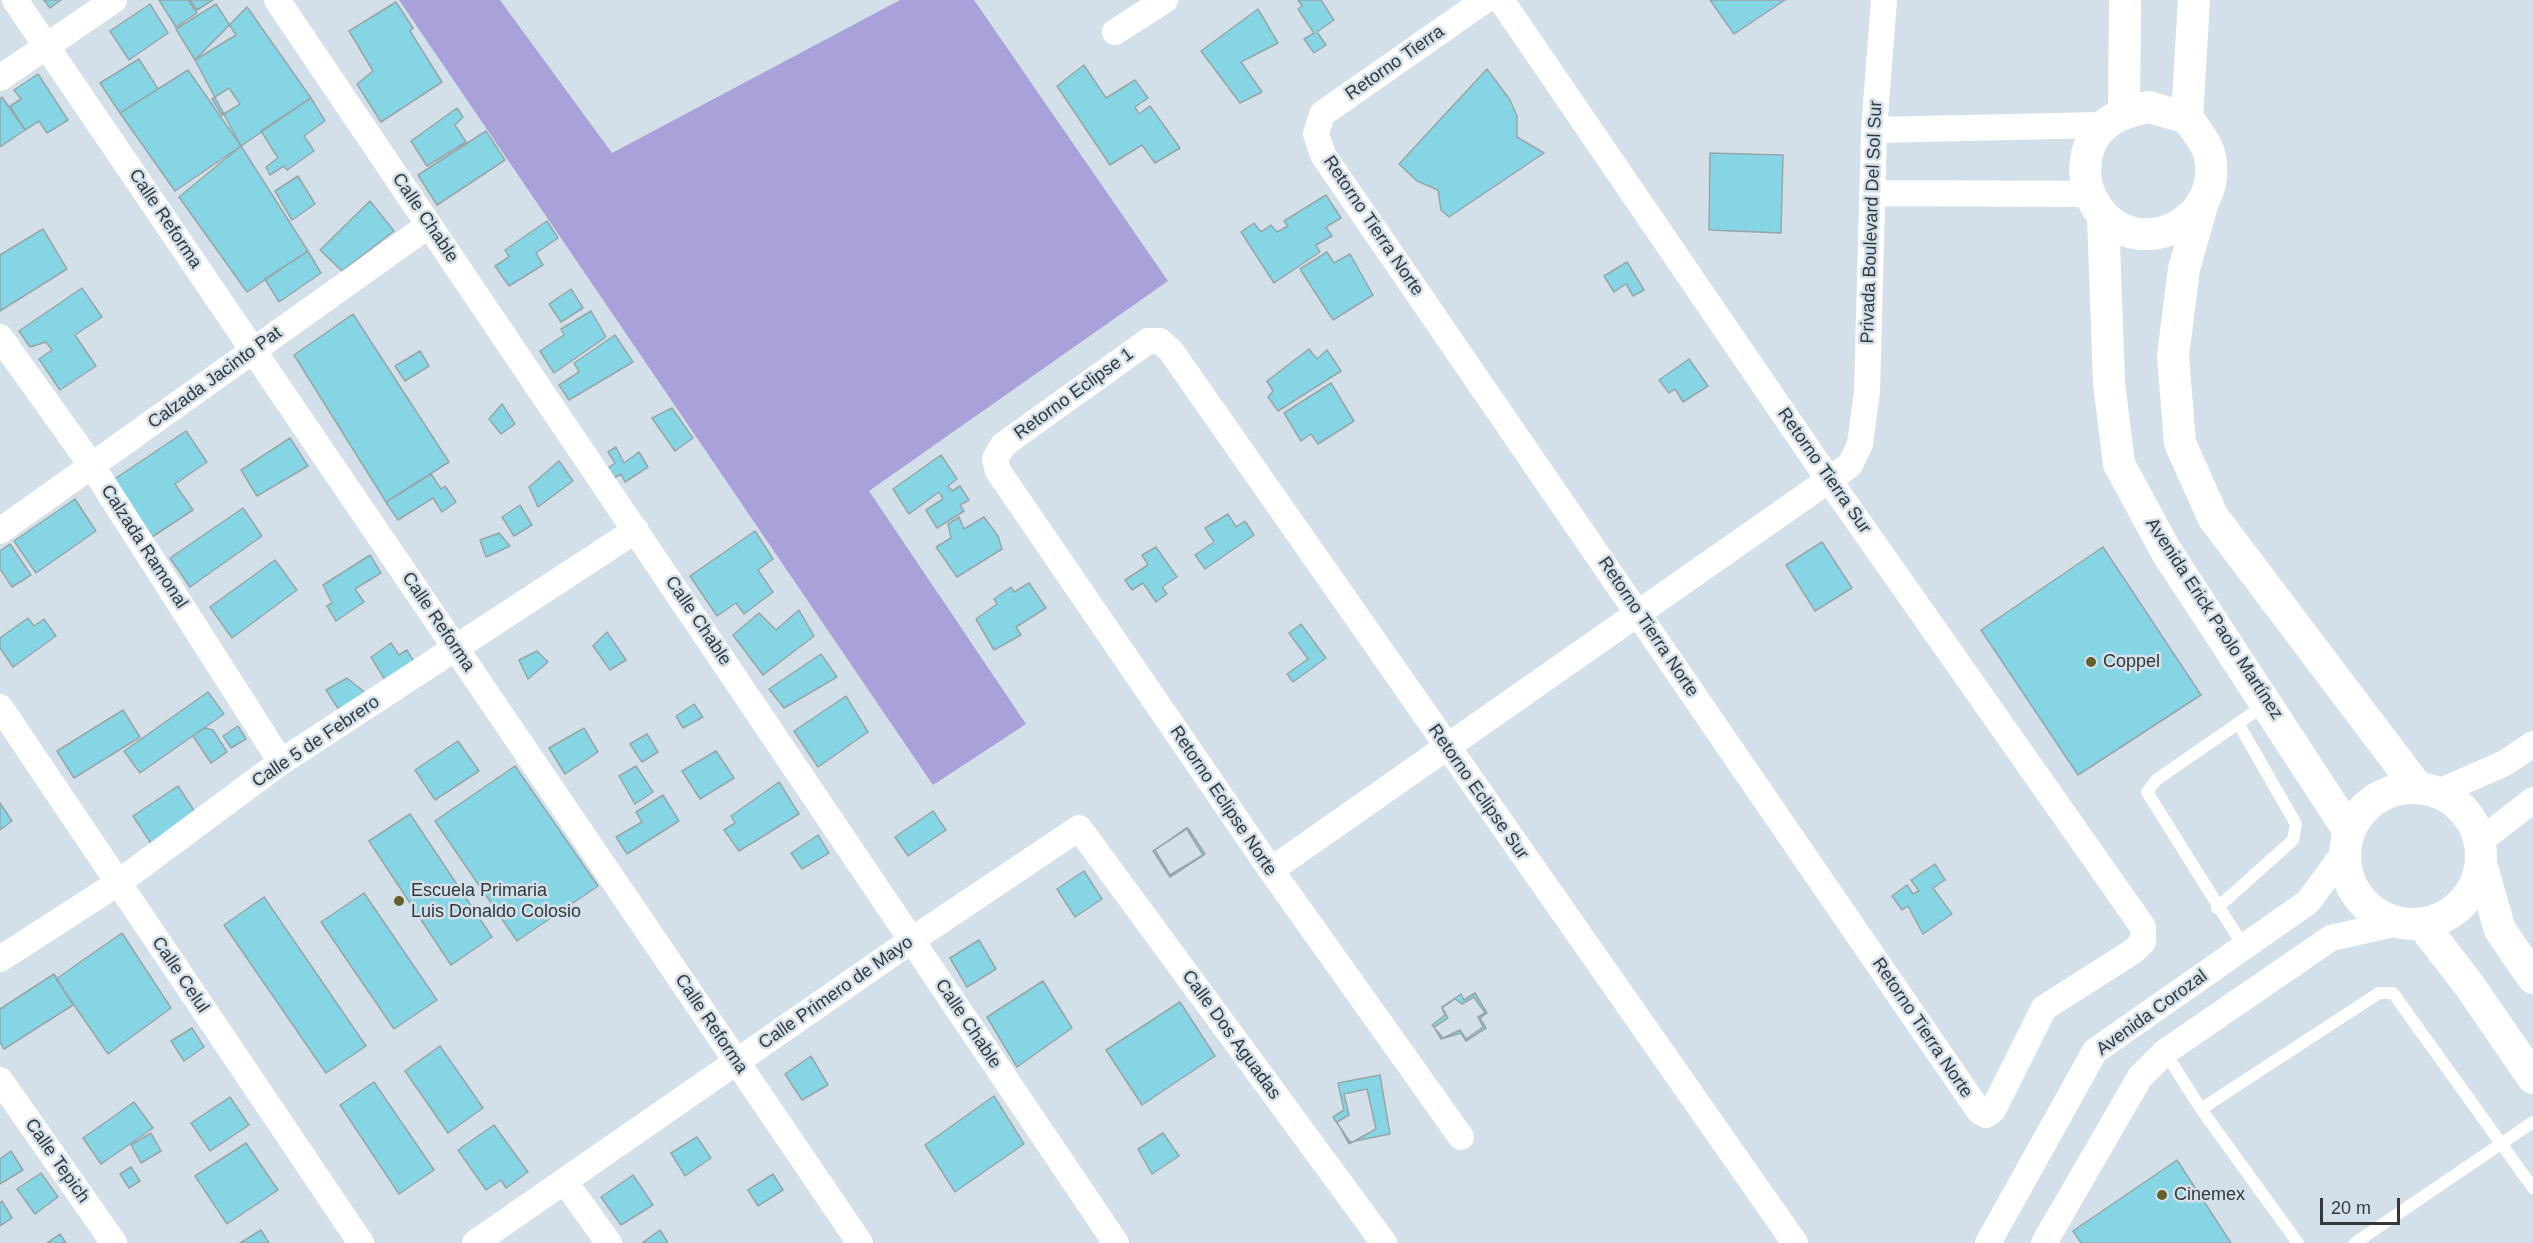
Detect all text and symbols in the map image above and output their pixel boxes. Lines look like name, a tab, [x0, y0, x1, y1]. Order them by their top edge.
street label: Retorno Tierra	[1342, 21, 1448, 105]
street label: Privada Boulevard Del Sol Sur	[1857, 100, 1887, 344]
street label: Retorno Tierra Norte	[1318, 152, 1428, 300]
street label: Calle Reforma	[124, 165, 206, 273]
street label: Calle Chable	[387, 169, 463, 267]
street label: Calzada Jacinto Pat	[144, 322, 286, 434]
street label: Retorno Eclipse 1	[1010, 344, 1138, 444]
street label: Retorno Tierra Sur	[1773, 404, 1875, 538]
street label: Calzada Ramonal	[96, 481, 192, 613]
street label: Avenida Erick Paolo Martínez	[2141, 514, 2287, 724]
street label: Retorno Tierra Norte	[1593, 553, 1703, 701]
street label: Calle Reforma	[397, 568, 479, 676]
street label: Calle Chable	[660, 572, 736, 670]
place label: Coppel	[2103, 651, 2160, 673]
marker: Coppel	[2084, 655, 2098, 669]
street label: Calle 5 de Febrero	[248, 691, 384, 793]
street label: Retorno Eclipse Sur	[1423, 720, 1533, 864]
street label: Retorno Eclipse Norte	[1165, 722, 1281, 880]
place label: Escuela Primaria Luis Donaldo Colosio	[411, 880, 581, 922]
marker: Escuela Primaria Luis Donaldo Colosio	[392, 894, 406, 908]
street label: Calle Primero de Mayo	[755, 932, 917, 1054]
street label: Calle Celul	[147, 933, 213, 1017]
street label: Retorno Tierra Norte	[1867, 954, 1977, 1102]
street label: Calle Dos Aguadas	[1177, 966, 1285, 1104]
street label: Avenida Corozal	[2092, 966, 2212, 1060]
street label: Calle Reforma	[670, 970, 752, 1078]
street label: Calle Chable	[930, 975, 1006, 1073]
street label: Calle Tepich	[20, 1115, 94, 1207]
place label: Cinemex	[2174, 1184, 2245, 1206]
scale bar	[2323, 1186, 2402, 1224]
marker: Cinemex	[2155, 1188, 2169, 1202]
text: 20 m	[2331, 1198, 2371, 1218]

